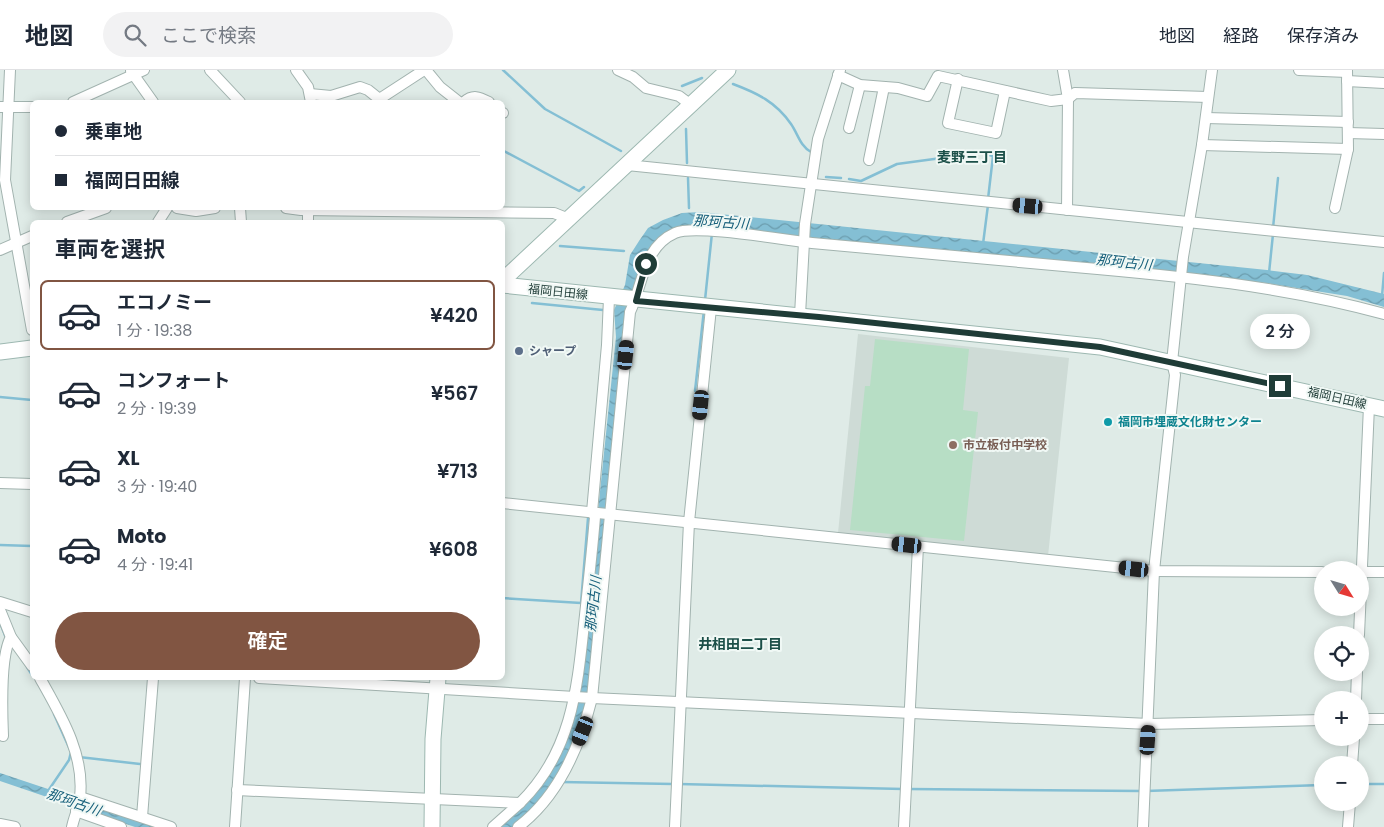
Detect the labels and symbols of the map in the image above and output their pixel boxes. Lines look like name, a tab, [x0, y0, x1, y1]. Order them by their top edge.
district label: 麦野三丁目	[937, 147, 1007, 167]
car	[1012, 197, 1043, 215]
water label: 那珂古川	[692, 210, 752, 234]
water label: 那珂古川	[1095, 249, 1155, 275]
route start	[635, 253, 657, 275]
street label: 福岡日田線	[527, 280, 589, 303]
callout: 2 分	[1250, 314, 1310, 348]
car	[616, 339, 635, 371]
place label: シャープ	[529, 342, 576, 359]
marker: シャープ	[513, 345, 525, 357]
route end	[1269, 375, 1291, 397]
street label: 福岡日田線	[1306, 382, 1368, 413]
car	[691, 389, 710, 421]
place label: 福岡市埋蔵文化財センター	[1118, 413, 1262, 430]
marker: 福岡市埋蔵文化財センター	[1102, 416, 1114, 428]
place label: 市立板付中学校	[963, 436, 1047, 453]
marker: 市立板付中学校	[947, 439, 959, 451]
car	[891, 536, 922, 554]
car	[1118, 560, 1149, 578]
north arrow	[1314, 561, 1369, 616]
water label: 那珂古川	[580, 573, 606, 633]
district label: 井相田二丁目	[698, 634, 782, 654]
car	[570, 714, 595, 748]
car	[1139, 725, 1156, 755]
water label: 那珂古川	[44, 783, 106, 821]

